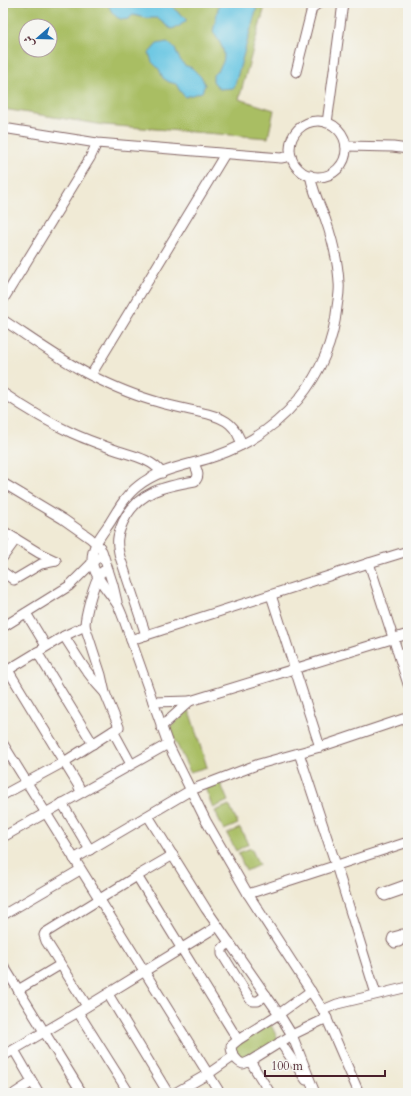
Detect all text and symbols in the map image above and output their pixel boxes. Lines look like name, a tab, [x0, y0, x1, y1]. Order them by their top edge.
north arrow	[18, 18, 58, 58]
text: ش	[20, 33, 38, 49]
scale bar	[265, 1052, 385, 1078]
text: 100 m	[271, 1058, 304, 1074]

